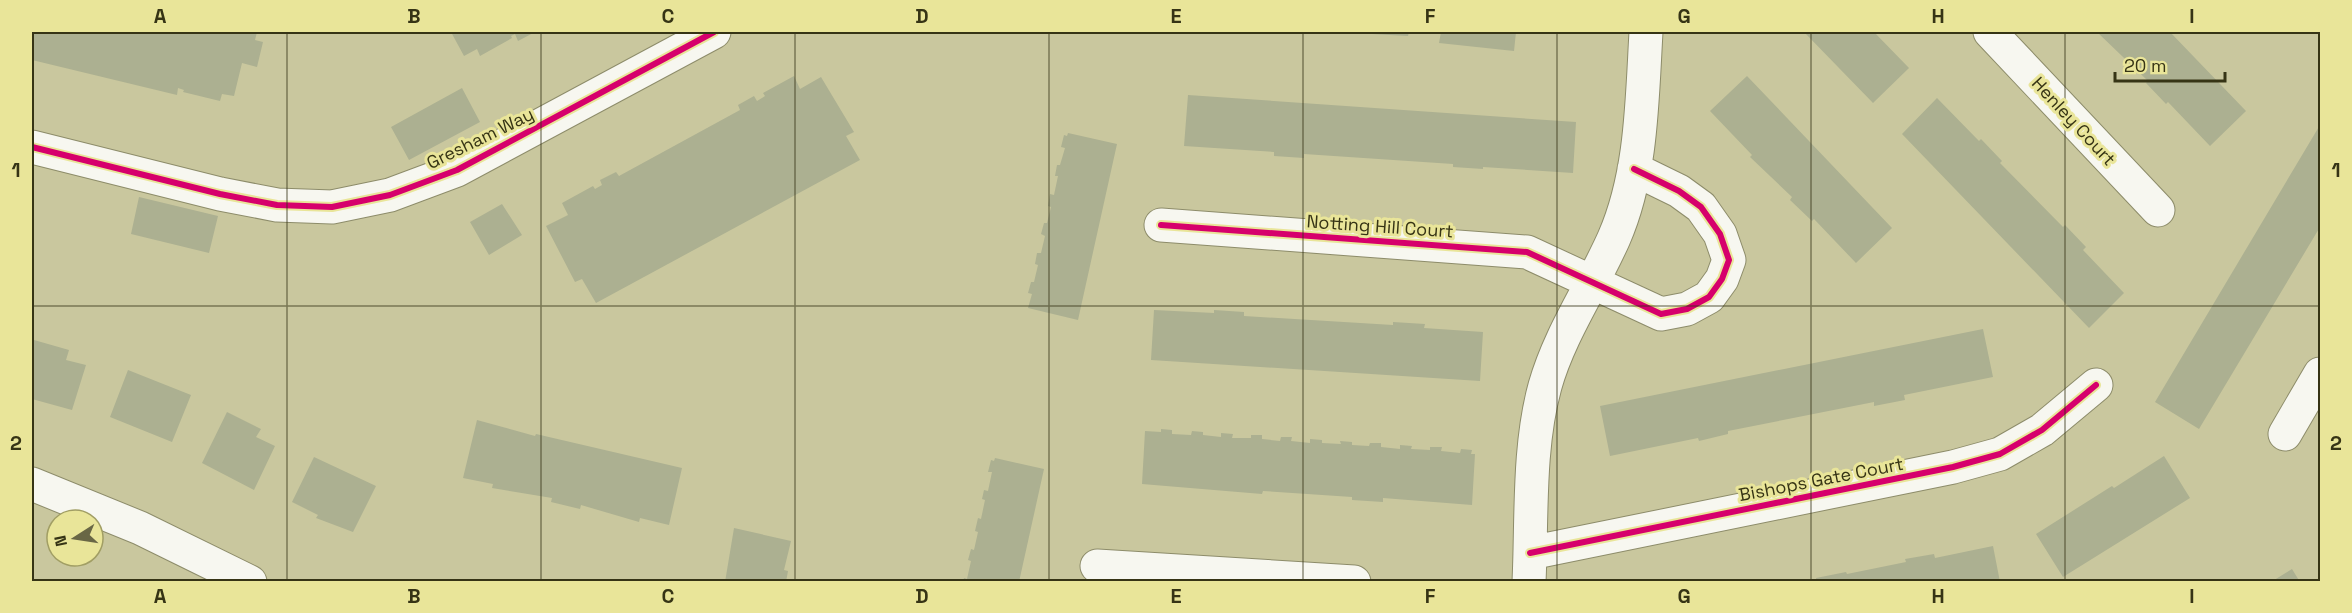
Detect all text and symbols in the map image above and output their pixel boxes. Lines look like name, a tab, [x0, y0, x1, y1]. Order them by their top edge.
text: A	[154, 3, 167, 29]
text: B	[407, 3, 421, 29]
text: C	[662, 3, 675, 29]
text: D	[915, 3, 929, 29]
text: E	[1170, 3, 1182, 29]
text: F	[1425, 3, 1436, 29]
text: G	[1677, 3, 1691, 29]
text: H	[1931, 3, 1945, 29]
text: I	[2189, 3, 2195, 29]
scale bar	[2115, 45, 2224, 83]
text: 20 m	[2124, 54, 2167, 77]
street label: Henley Court	[2027, 72, 2121, 170]
street label: Gresham Way	[423, 102, 537, 174]
text: 1	[11, 157, 21, 183]
text: 1	[2331, 157, 2341, 183]
street label: Notting Hill Court	[1306, 209, 1454, 243]
text: 2	[10, 430, 22, 456]
text: 2	[2330, 430, 2342, 456]
street label: Bishops Gate Court	[1737, 452, 1905, 506]
north arrow	[45, 508, 105, 568]
text: N	[49, 534, 72, 548]
text: A	[154, 583, 167, 609]
text: B	[407, 583, 421, 609]
text: C	[662, 583, 675, 609]
text: D	[915, 583, 929, 609]
text: E	[1170, 583, 1182, 609]
text: F	[1425, 583, 1436, 609]
text: G	[1677, 583, 1691, 609]
text: H	[1931, 583, 1945, 609]
text: I	[2189, 583, 2195, 609]

